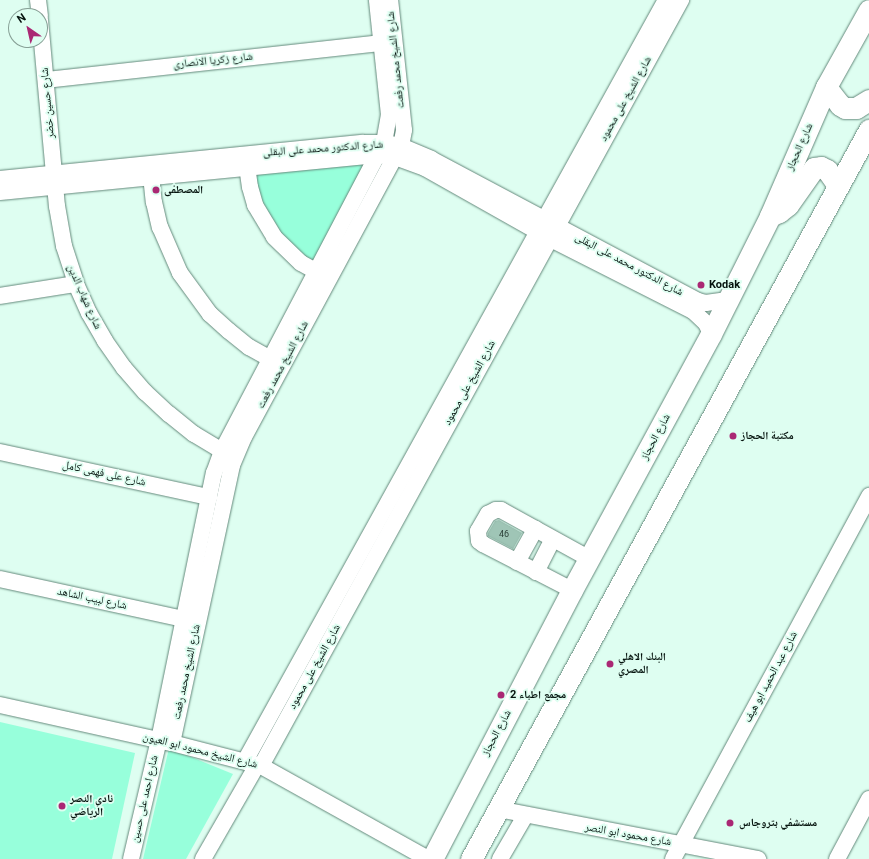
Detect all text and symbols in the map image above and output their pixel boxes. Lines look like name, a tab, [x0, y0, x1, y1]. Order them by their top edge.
north arrow	[8, 8, 48, 48]
text: N	[15, 11, 28, 26]
street label: شارع الشيخ محمد رفعت	[384, 11, 408, 109]
street label: شارع زكريا الانصارى	[173, 50, 253, 72]
street label: شارع الشيخ على محمود	[597, 54, 655, 144]
street label: شارع حسين خضر	[38, 67, 58, 139]
street label: شارع الحجاز	[784, 121, 816, 173]
street label: شارع الدكتور محمد على البقلى	[262, 138, 384, 160]
place label: المصطفى	[164, 183, 203, 197]
marker: المصطفى	[151, 185, 161, 195]
street label: شارع الدكتور محمد على البقلى	[573, 231, 685, 299]
street label: شارع شهاب الدين	[64, 263, 104, 331]
place label: Kodak	[709, 278, 740, 292]
marker: Kodak	[696, 280, 706, 290]
street label: شارع الشيخ محمد رفعت	[254, 319, 312, 411]
street label: شارع الشيخ على محمود	[441, 338, 499, 428]
street label: شارع الحجاز	[638, 412, 674, 462]
place label: مكتبة الحجاز	[741, 429, 794, 443]
marker: مكتبة الحجاز	[728, 431, 738, 441]
street label: شارع على فهمى كامل	[61, 459, 147, 489]
house number: 46	[499, 529, 509, 539]
street label: شارع لبيب الشاهد	[56, 585, 128, 613]
street label: شارع الشيخ على محمود	[286, 622, 344, 712]
street label: شارع الشيخ محمد رفعت	[170, 623, 204, 721]
street label: شارع عبد الحميد ابو هيف	[741, 629, 801, 725]
place label: البنك الاهلي المصري	[618, 651, 666, 677]
marker: البنك الاهلي المصري	[605, 659, 615, 669]
place label: مجمع اطباء 2	[510, 688, 566, 702]
marker: مجمع اطباء 2	[495, 689, 507, 701]
street label: شارع الحجاز	[479, 708, 515, 758]
street label: شارع الشيخ محمود ابو العيون	[141, 730, 259, 772]
street label: شارع احمد على حسين	[129, 754, 161, 844]
place label: نادي النصر الرياضي	[70, 793, 113, 819]
marker: نادي النصر الرياضي	[57, 801, 67, 811]
place label: مستشفي بتروجاس	[739, 816, 817, 830]
marker: مستشفي بتروجاس	[724, 817, 736, 829]
street label: شارع محمود ابو النصر	[584, 821, 672, 849]

